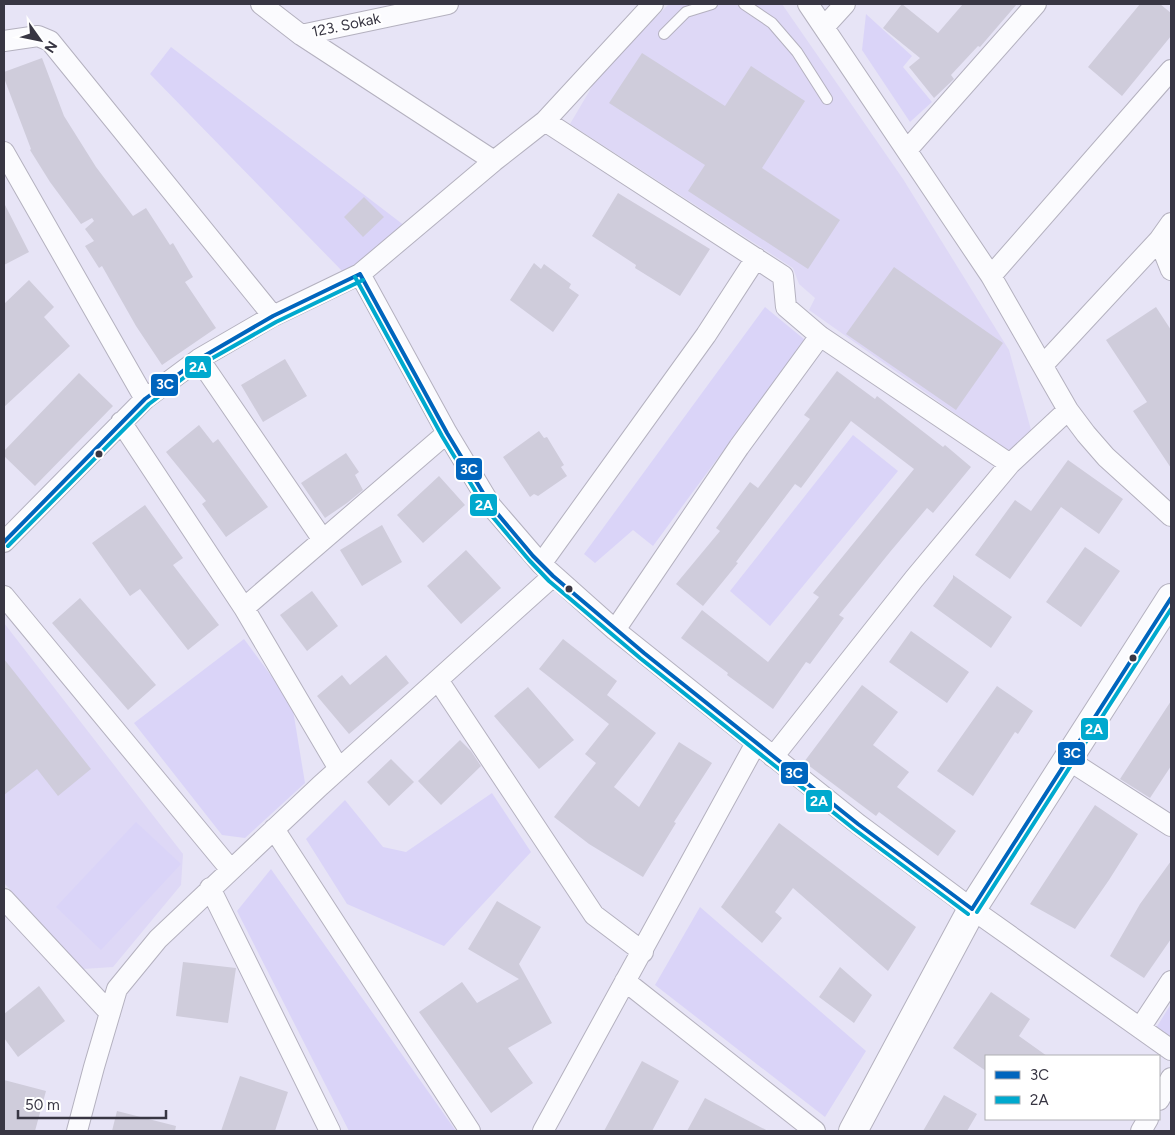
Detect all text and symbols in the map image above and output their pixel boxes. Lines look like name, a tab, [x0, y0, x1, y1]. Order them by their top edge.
street label: 123. Sokak	[310, 9, 383, 41]
north arrow	[15, 15, 65, 65]
text: N	[40, 38, 61, 56]
line badge: 2A	[184, 355, 212, 379]
text: 2A	[189, 359, 207, 376]
line badge: 3C	[150, 373, 179, 397]
text: 3C	[156, 376, 174, 393]
unlabelled marker	[94, 449, 104, 459]
line badge: 3C	[455, 457, 483, 481]
text: 3C	[460, 461, 478, 478]
line badge: 2A	[469, 493, 498, 517]
text: 2A	[475, 497, 493, 514]
unlabelled marker	[564, 584, 574, 594]
unlabelled marker	[1128, 653, 1138, 663]
line badge: 2A	[1080, 717, 1109, 741]
text: 2A	[1085, 721, 1103, 738]
line badge: 3C	[1057, 741, 1086, 766]
text: 3C	[1063, 745, 1081, 762]
line badge: 3C	[780, 761, 809, 785]
text: 3C	[785, 765, 803, 782]
line badge: 2A	[805, 789, 833, 813]
text: 2A	[810, 793, 828, 810]
legend	[985, 1055, 1160, 1120]
text: 3C	[1030, 1066, 1049, 1084]
scale bar	[18, 1088, 165, 1120]
text: 2A	[1030, 1091, 1049, 1109]
text: 50 m	[25, 1096, 60, 1114]

